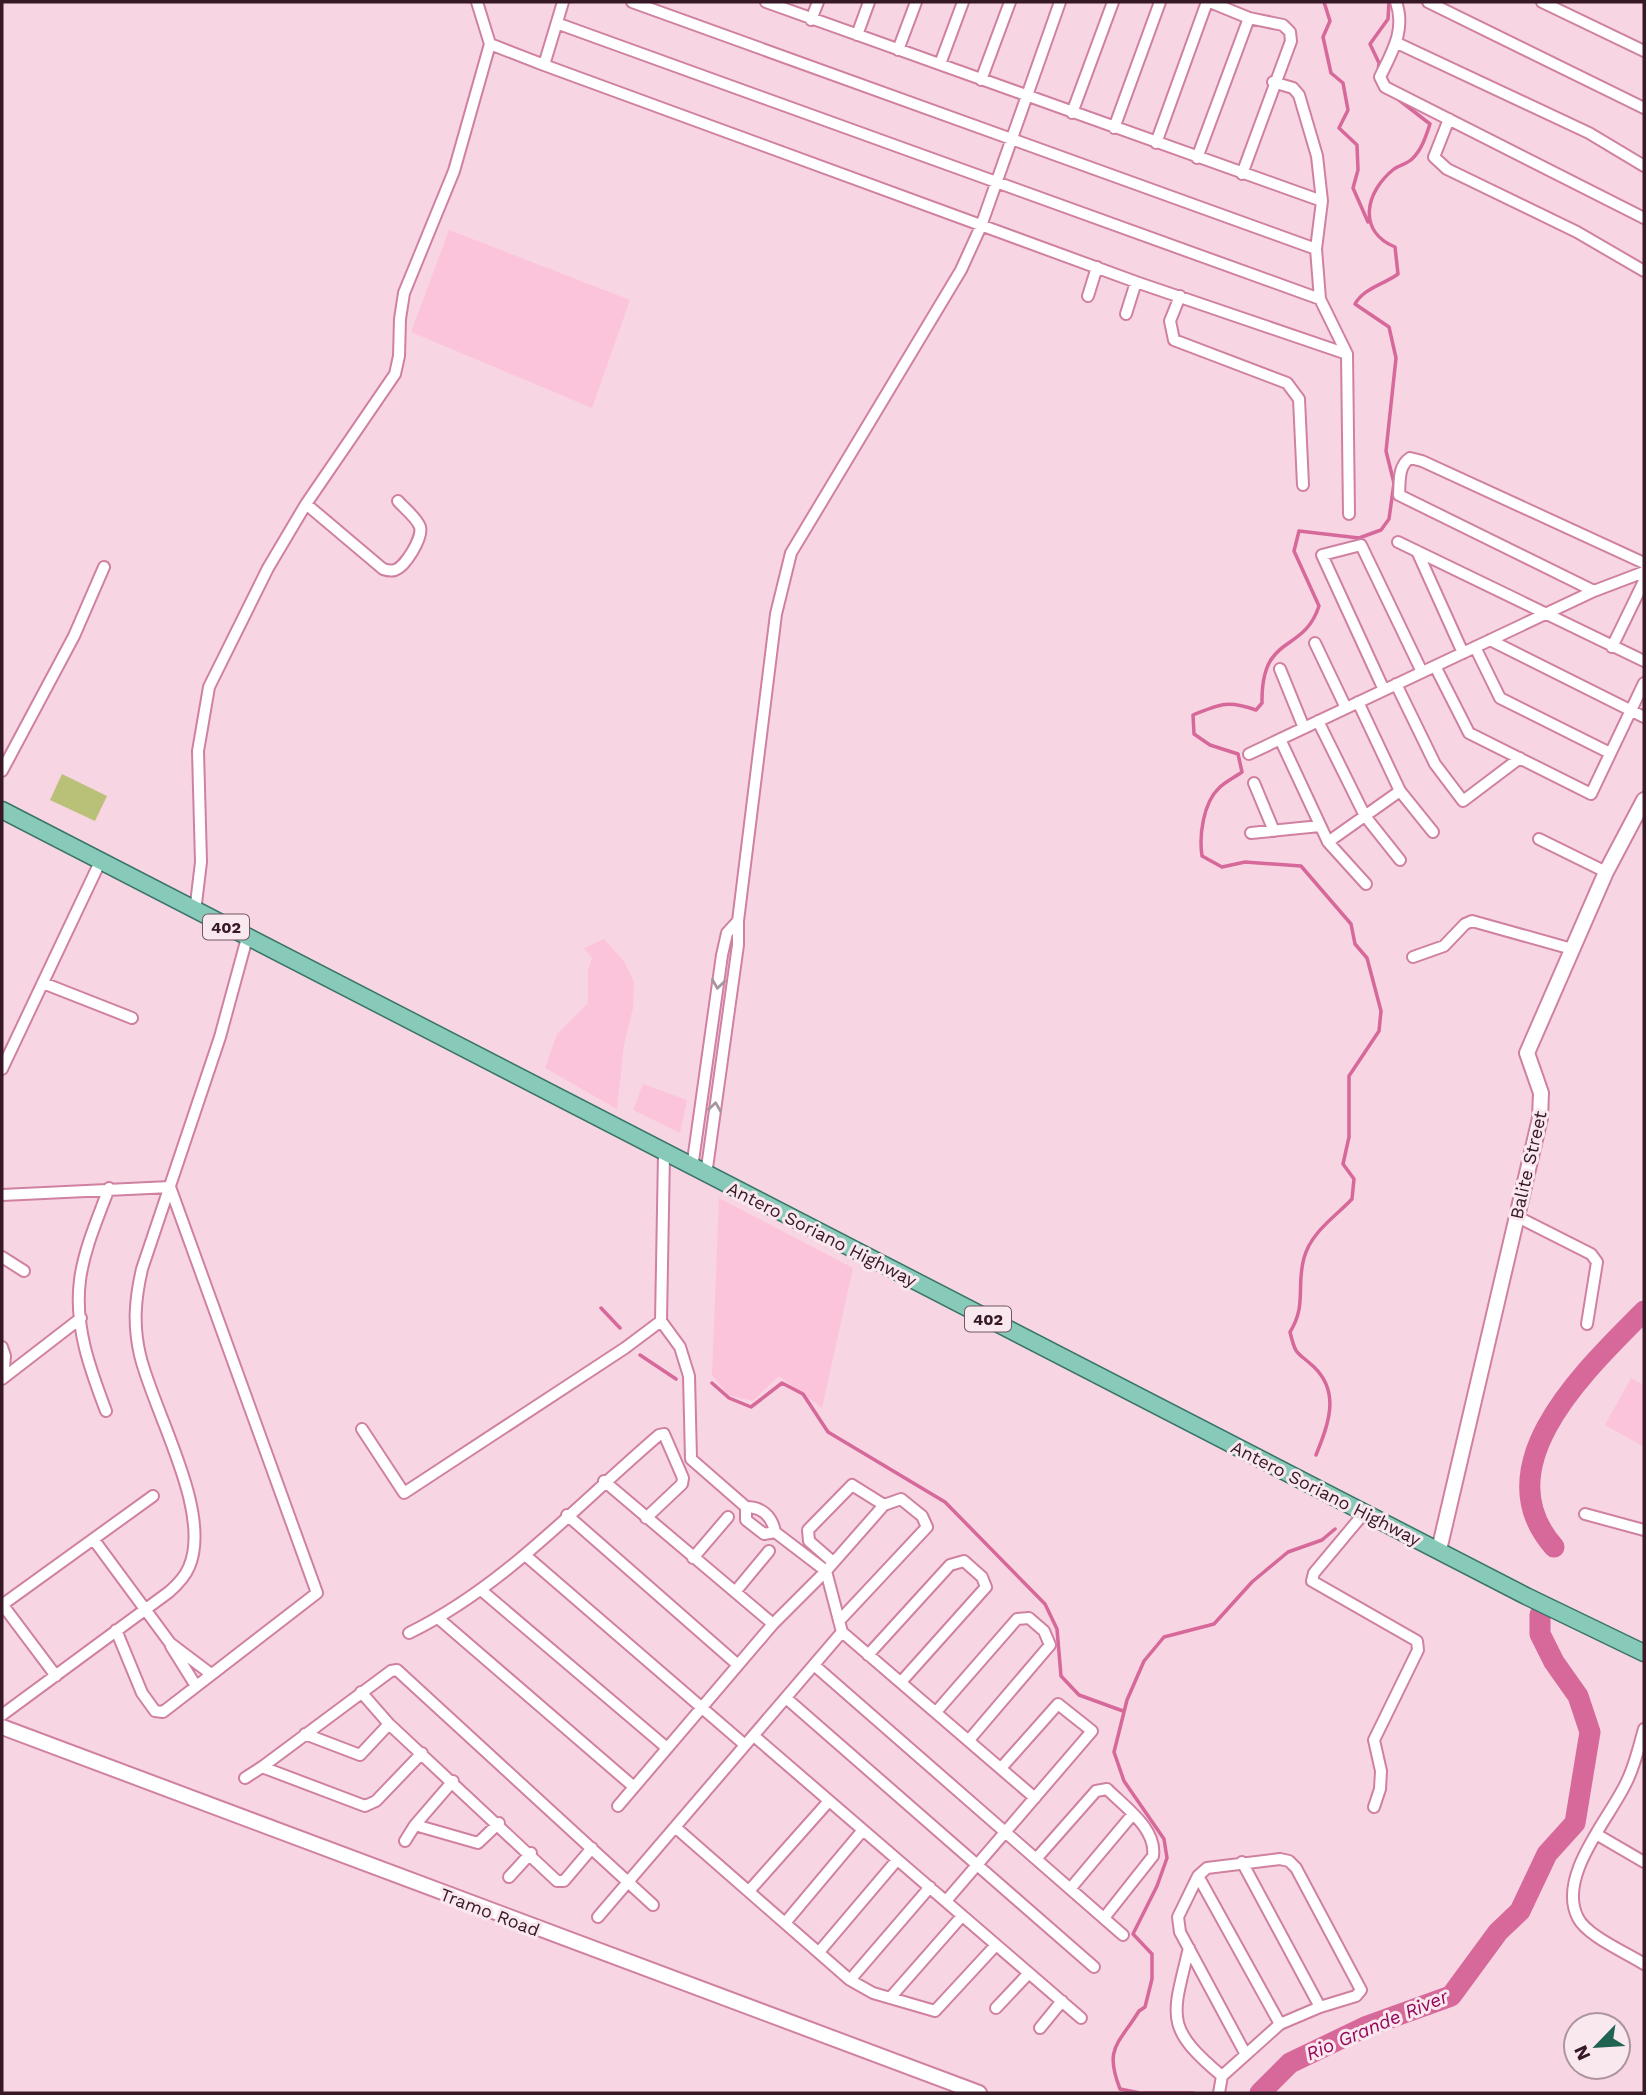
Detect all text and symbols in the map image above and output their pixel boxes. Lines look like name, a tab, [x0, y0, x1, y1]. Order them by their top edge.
road number: 402	[203, 914, 249, 939]
one-way arrow	[711, 979, 726, 990]
one-way arrow	[708, 1101, 723, 1113]
street label: Balite Street	[1505, 1108, 1551, 1221]
street label: Antero Soriano Highway	[724, 1177, 921, 1291]
road number: 402	[965, 1306, 1011, 1331]
street label: Antero Soriano Highway	[1228, 1436, 1425, 1550]
street label: Tramo Road	[437, 1883, 543, 1941]
water label: Rio Grande River	[1303, 1984, 1452, 2065]
north arrow	[1562, 2011, 1632, 2081]
text: N	[1569, 2042, 1595, 2064]

